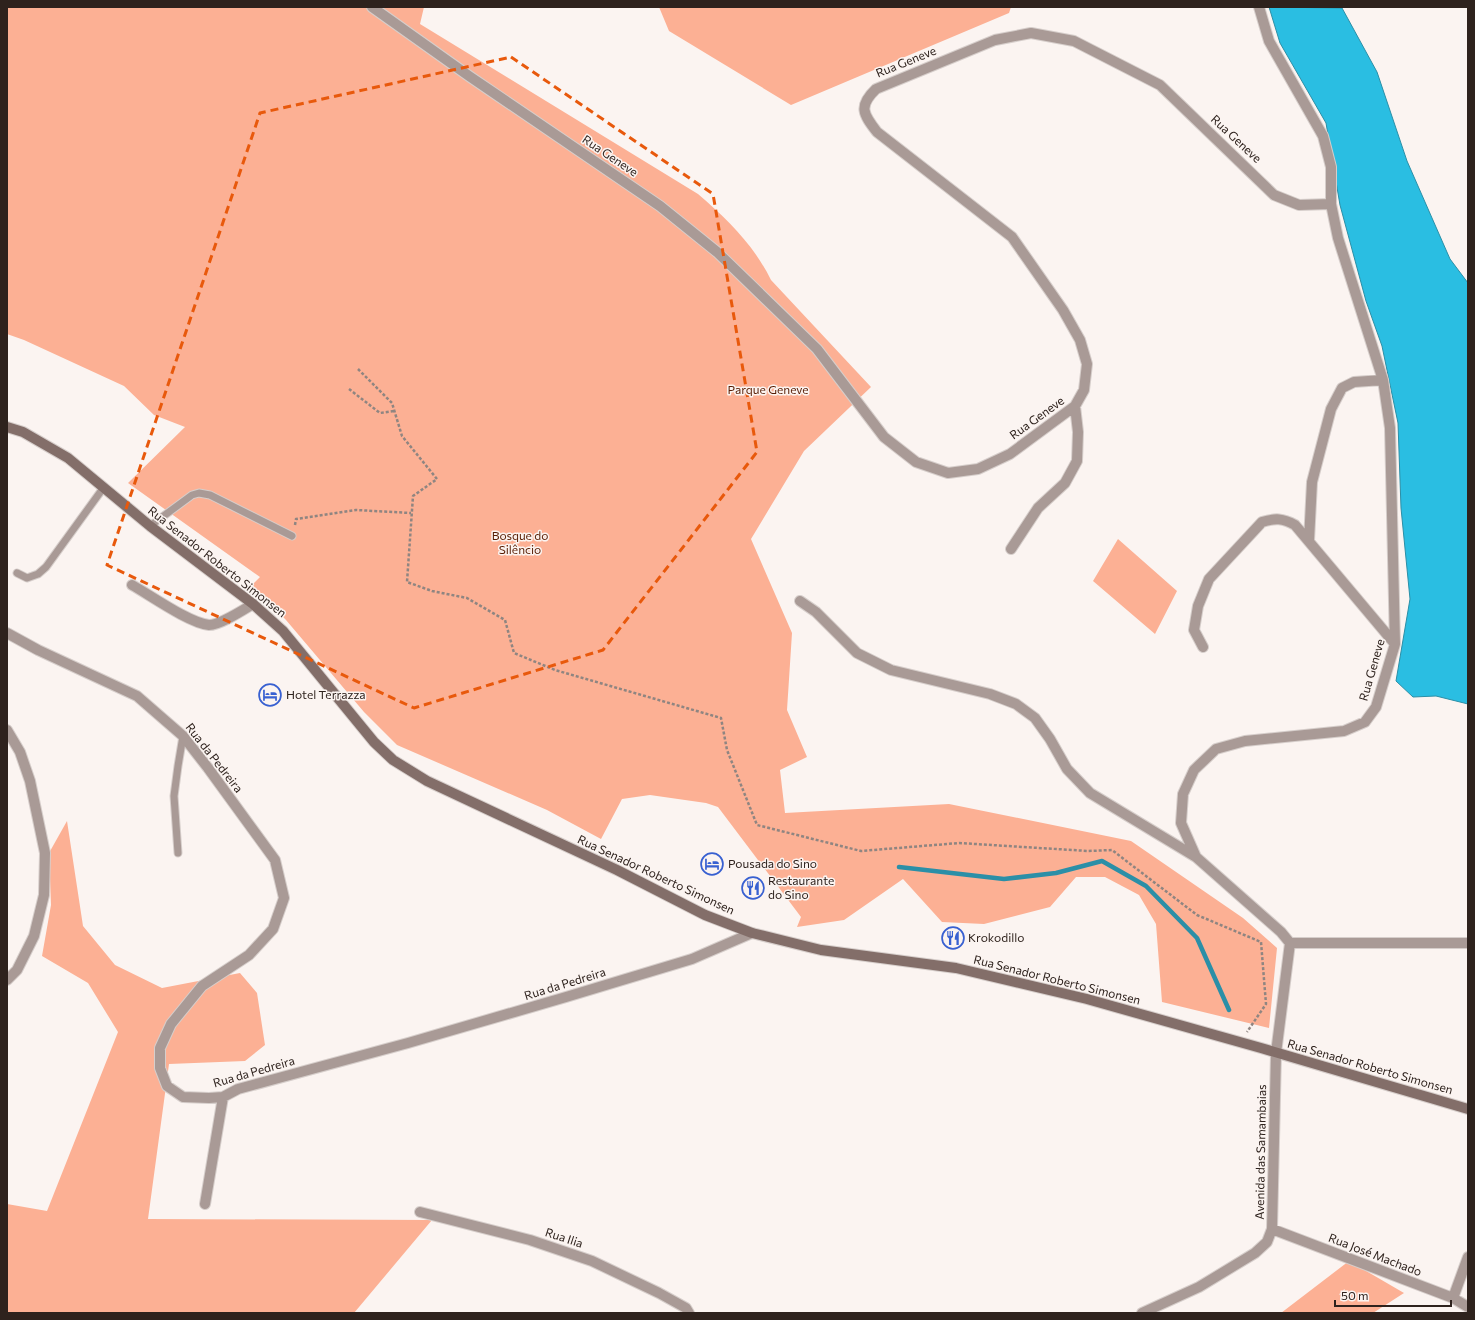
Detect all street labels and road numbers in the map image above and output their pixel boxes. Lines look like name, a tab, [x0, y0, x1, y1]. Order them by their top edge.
street label: Rua Geneve	[873, 43, 938, 79]
street label: Rua Geneve	[1209, 111, 1265, 165]
street label: Rua Geneve	[580, 132, 641, 179]
street label: Rua Geneve	[1007, 393, 1066, 442]
street label: Rua Senador Roberto Simonsen	[146, 503, 290, 620]
street label: Rua Geneve	[1356, 637, 1387, 702]
street label: Rua da Pedreira	[183, 720, 246, 795]
street label: Rua Senador Roberto Simonsen	[576, 831, 737, 917]
street label: Rua Senador Roberto Simonsen	[972, 951, 1142, 1007]
street label: Rua da Pedreira	[522, 964, 607, 1002]
street label: Rua Senador Roberto Simonsen	[1286, 1036, 1455, 1096]
street label: Rua da Pedreira	[211, 1053, 296, 1089]
street label: Avenida das Samambaias	[1252, 1084, 1268, 1220]
street label: Rua Ilia	[544, 1224, 585, 1250]
street label: Rua José Machado	[1326, 1230, 1424, 1279]

